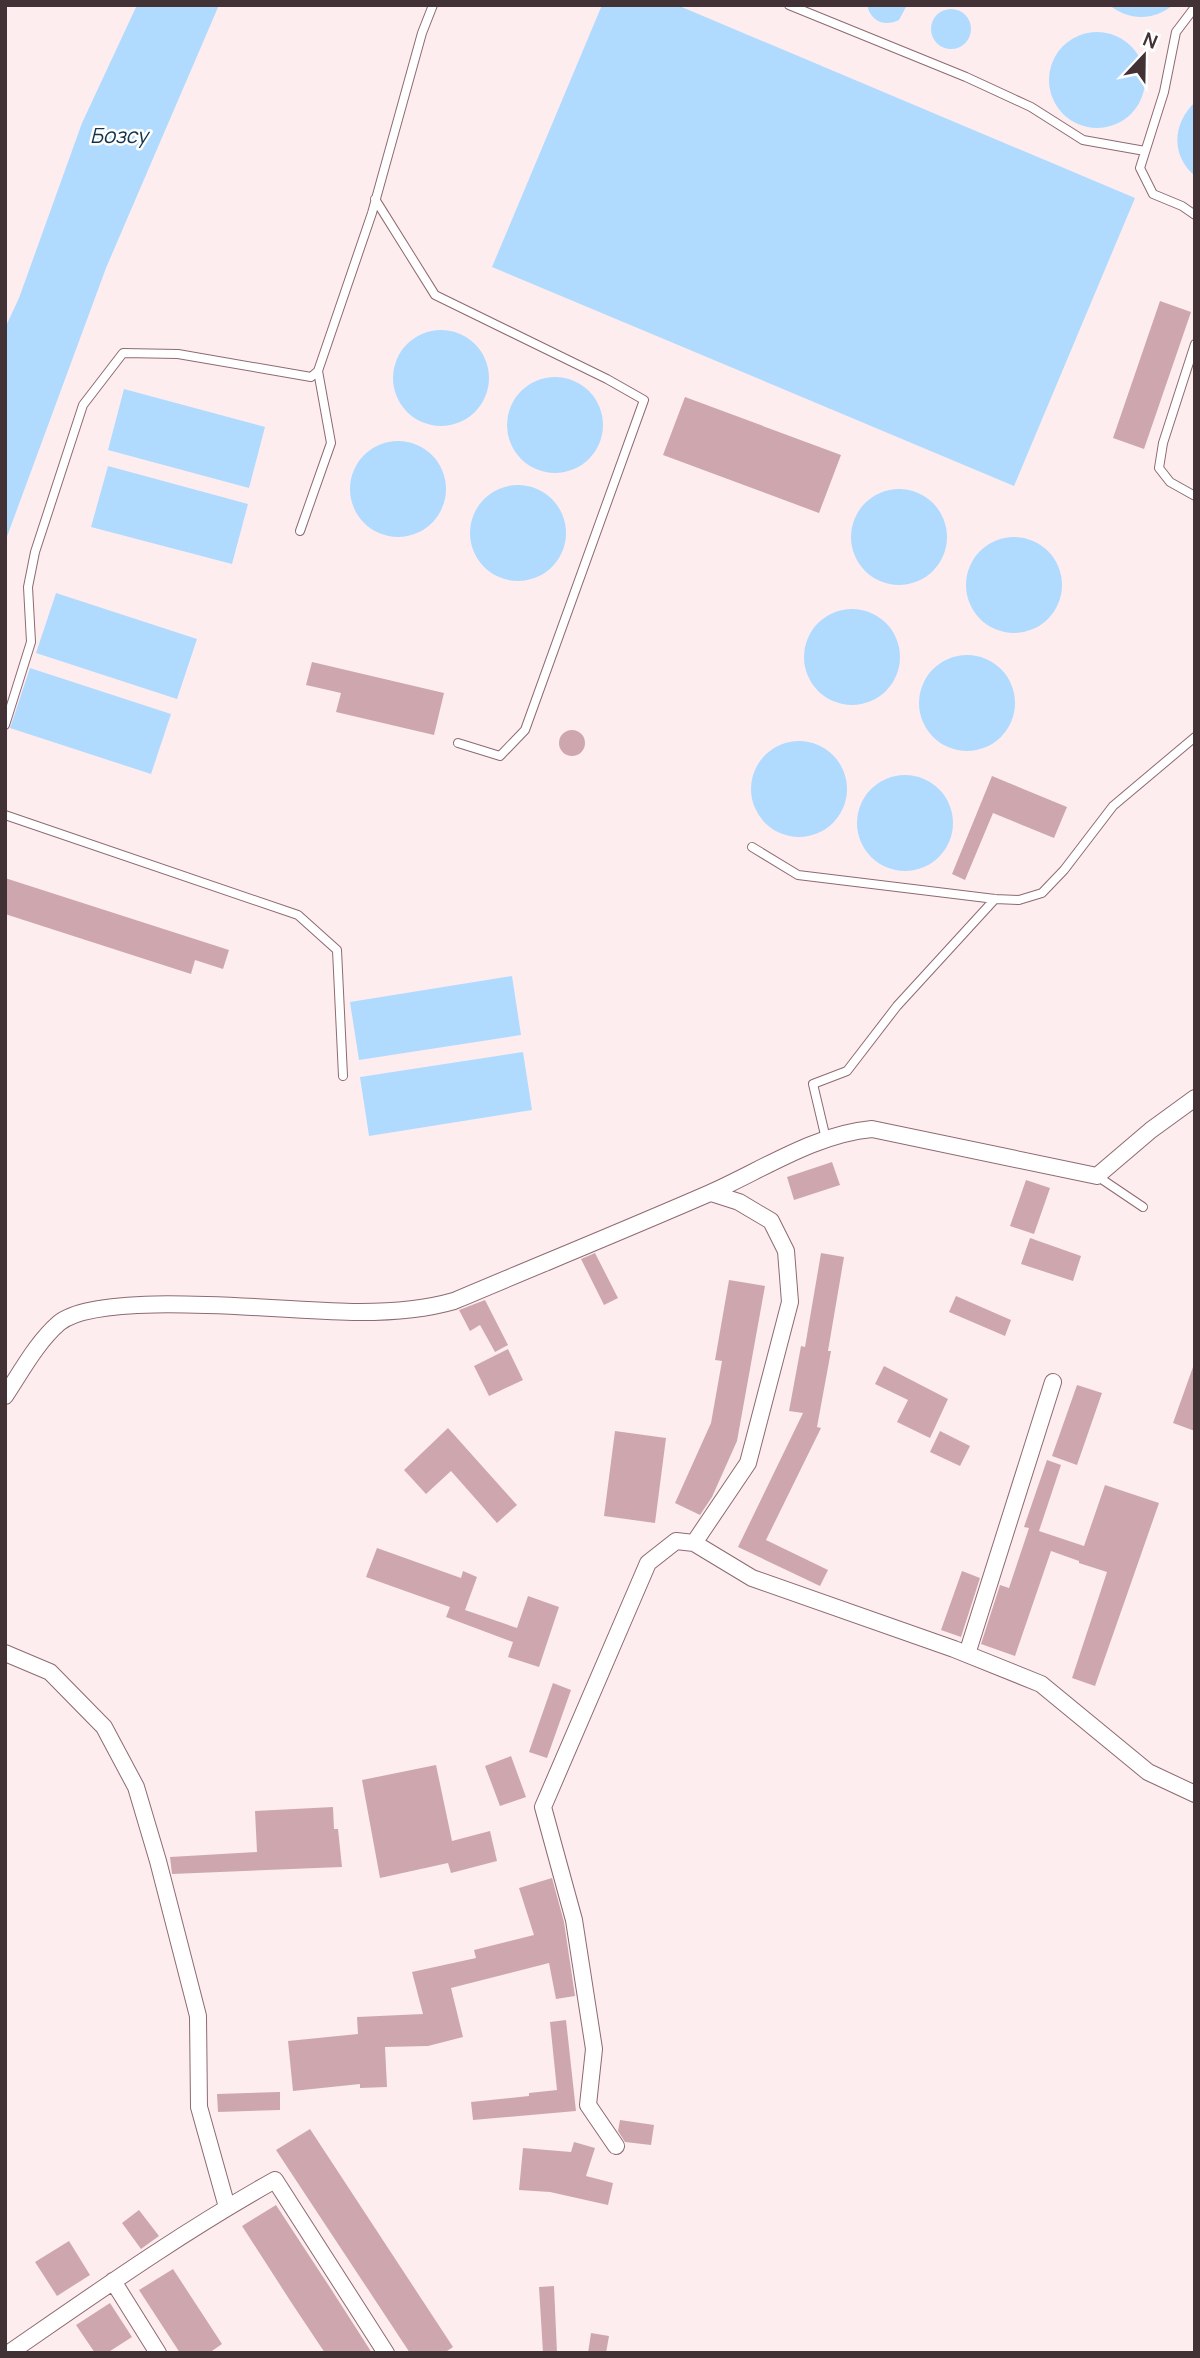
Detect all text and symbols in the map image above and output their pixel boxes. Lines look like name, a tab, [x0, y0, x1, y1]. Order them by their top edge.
north arrow	[1109, 21, 1179, 91]
text: N	[1139, 26, 1162, 55]
water label: Бозсу	[90, 121, 151, 149]

